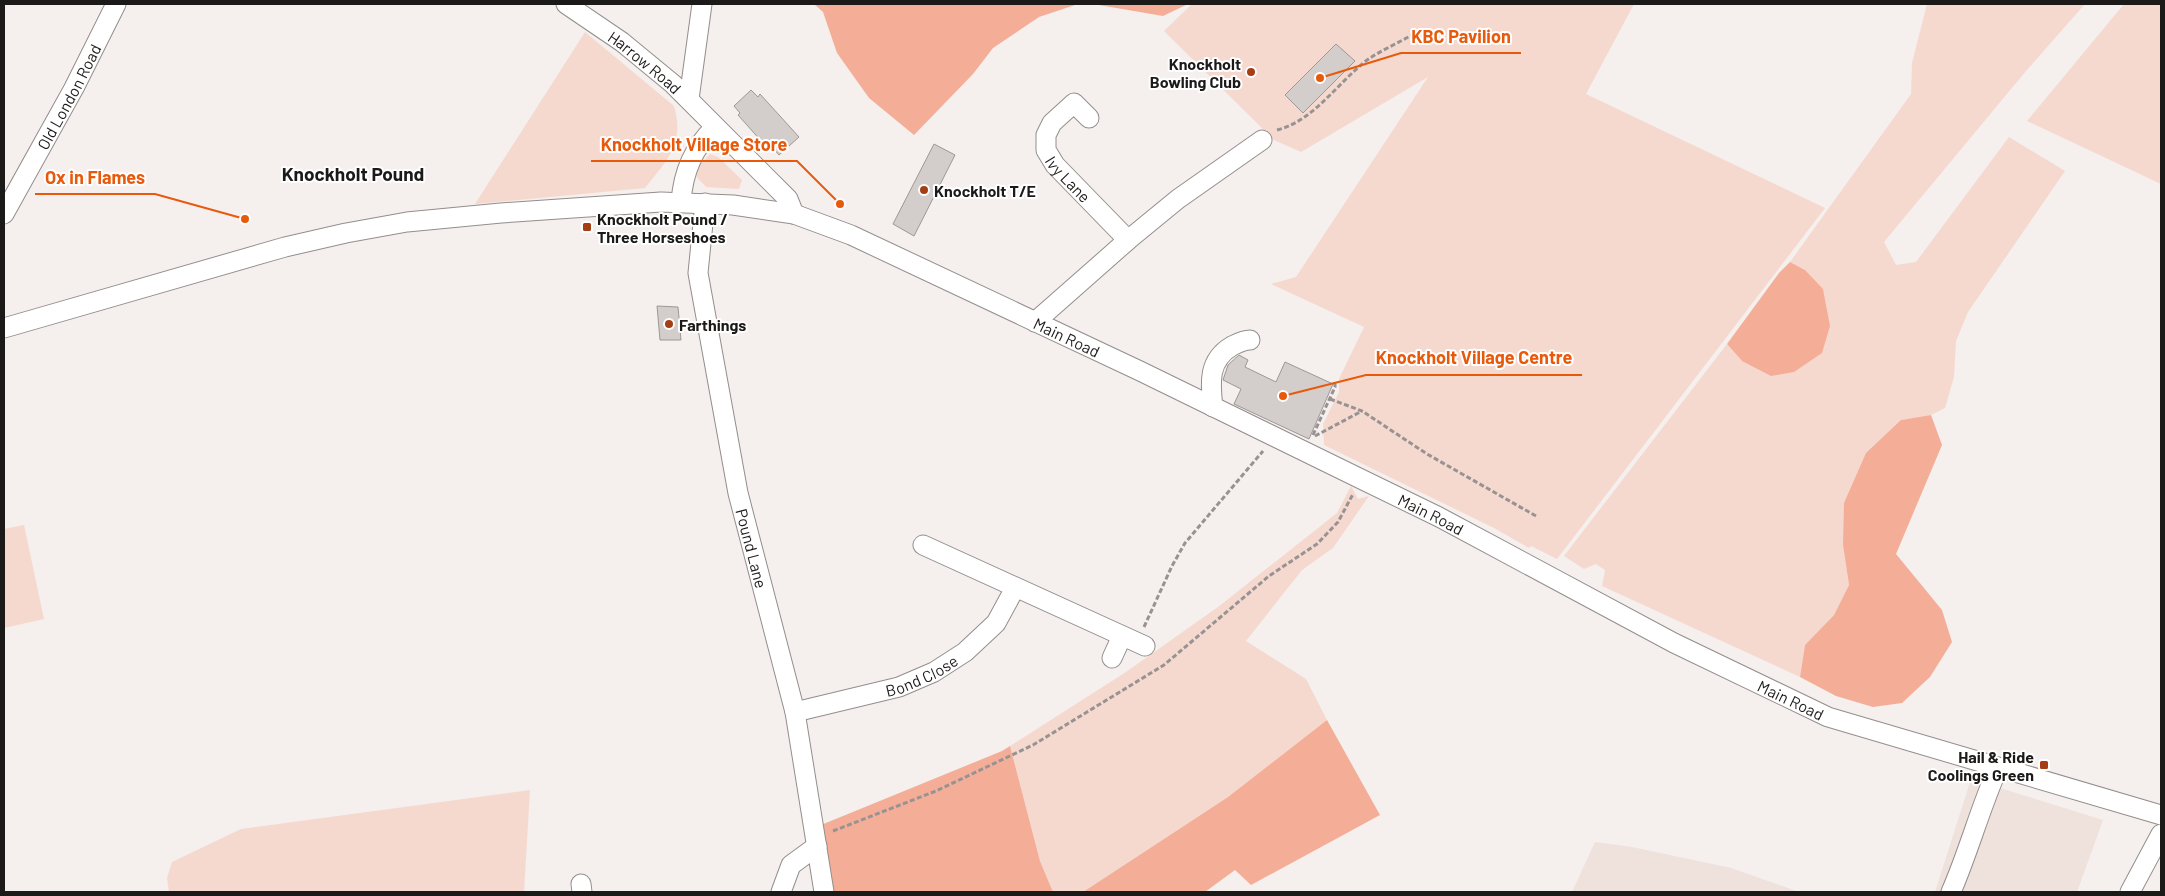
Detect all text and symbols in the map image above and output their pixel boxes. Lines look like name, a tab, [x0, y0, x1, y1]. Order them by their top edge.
callout: KBC Pavilion	[1401, 20, 1521, 53]
text: KBC Pavilion	[1411, 25, 1511, 47]
street label: Harrow Road	[605, 26, 686, 97]
street label: Old London Road	[32, 41, 104, 152]
place label: Knockholt Bowling Club	[1150, 54, 1241, 91]
marker: Knockholt Bowling Club	[1245, 66, 1257, 78]
callout: Knockholt Village Store	[591, 128, 797, 161]
text: Knockholt Village Store	[601, 133, 787, 155]
street label: Ivy Lane	[1042, 152, 1095, 206]
callout: Ox in Flames	[35, 161, 155, 194]
district label: Knockholt Pound	[282, 162, 424, 185]
text: Ox in Flames	[45, 166, 145, 188]
place label: Knockholt T/E	[934, 181, 1036, 200]
marker: Knockholt T/E	[918, 184, 930, 196]
place label: Knockholt Pound / Three Horseshoes	[597, 209, 728, 246]
marker: Knockholt Pound / Three Horseshoes	[581, 221, 593, 233]
street label: Main Road	[1031, 313, 1103, 360]
place label: Farthings	[679, 315, 746, 334]
marker: Farthings	[663, 318, 675, 330]
callout: Knockholt Village Centre	[1366, 342, 1582, 375]
text: Knockholt Village Centre	[1376, 346, 1572, 368]
street label: Main Road	[1395, 489, 1467, 538]
street label: Pound Lane	[733, 506, 772, 590]
street label: Bond Close	[883, 650, 961, 699]
street label: Main Road	[1755, 675, 1827, 723]
place label: Hail & Ride Coolings Green	[1928, 747, 2034, 784]
marker: Hail & Ride Coolings Green	[2038, 759, 2050, 771]

